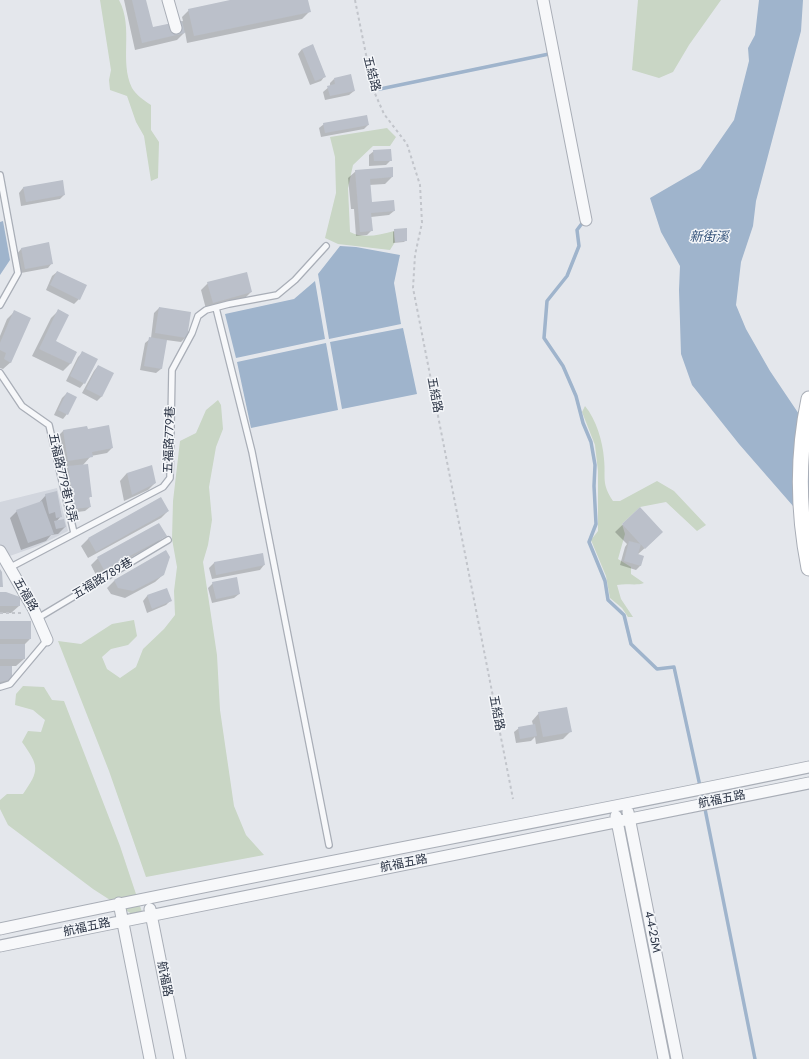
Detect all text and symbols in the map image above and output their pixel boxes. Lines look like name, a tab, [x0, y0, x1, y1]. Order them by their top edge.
street label: 五結路	[360, 55, 382, 93]
water label: 新街溪	[690, 230, 728, 246]
street label: 五結路	[423, 376, 445, 414]
street label: 五福路779巷	[162, 406, 178, 474]
street label: 五福路779巷13弄	[45, 432, 79, 524]
street label: 五福路789巷	[70, 555, 136, 603]
street label: 五福路	[10, 576, 40, 614]
street label: 五結路	[485, 694, 507, 732]
street label: 航福五路	[697, 788, 747, 812]
street label: 航福五路	[379, 852, 429, 876]
street label: 4-4-25M	[641, 910, 663, 954]
street label: 航福五路	[62, 916, 112, 940]
street label: 航福路	[153, 960, 175, 998]

